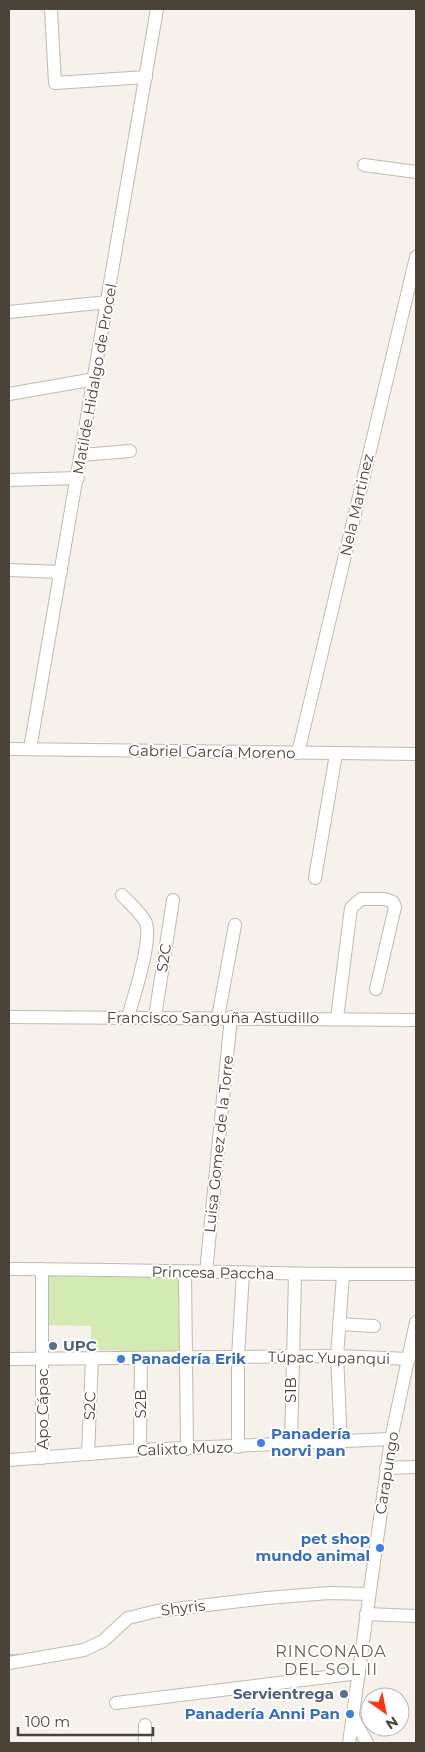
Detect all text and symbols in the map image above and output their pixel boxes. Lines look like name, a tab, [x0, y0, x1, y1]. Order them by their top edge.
street label: Matilde Hidalgo de Procel	[68, 282, 121, 476]
street label: Nela Martinez	[336, 452, 378, 558]
street label: Gabriel García Moreno	[128, 741, 296, 762]
street label: S2C	[152, 942, 175, 973]
street label: Francisco Sanguña Astudillo	[107, 1008, 319, 1027]
street label: Luisa Gomez de la Torre	[200, 1054, 237, 1234]
street label: Princesa Paccha	[151, 1262, 275, 1283]
place label: UPC	[63, 1336, 97, 1355]
marker: UPC	[47, 1340, 59, 1352]
street label: Túpac Yupanqui	[268, 1347, 390, 1368]
place label: Panadería Erik	[131, 1349, 246, 1368]
marker: Panadería Erik	[115, 1353, 127, 1365]
street label: Apo Cápac	[33, 1368, 52, 1450]
street label: S1B	[281, 1377, 300, 1403]
street label: S2B	[131, 1389, 150, 1419]
street label: S2C	[80, 1391, 100, 1421]
place label: Panadería norvi pan	[271, 1424, 351, 1460]
street label: Carapungo	[371, 1430, 402, 1516]
street label: Calixto Muzo	[137, 1437, 233, 1460]
marker: Panadería norvi pan	[255, 1437, 267, 1449]
place label: pet shop mundo animal	[255, 1529, 370, 1565]
marker: pet shop mundo animal	[374, 1542, 386, 1554]
street label: Shyris	[160, 1595, 206, 1620]
district label: RINCONADA DEL SOL II	[275, 1642, 387, 1679]
place label: Servientrega	[233, 1684, 334, 1703]
north arrow	[360, 1687, 410, 1737]
marker: Servientrega	[338, 1688, 350, 1700]
scale bar	[18, 1704, 152, 1736]
place label: Panadería Anni Pan	[185, 1704, 340, 1723]
marker: Panadería Anni Pan	[344, 1708, 356, 1720]
text: 100 m	[25, 1712, 70, 1731]
text: N	[382, 1712, 402, 1734]

